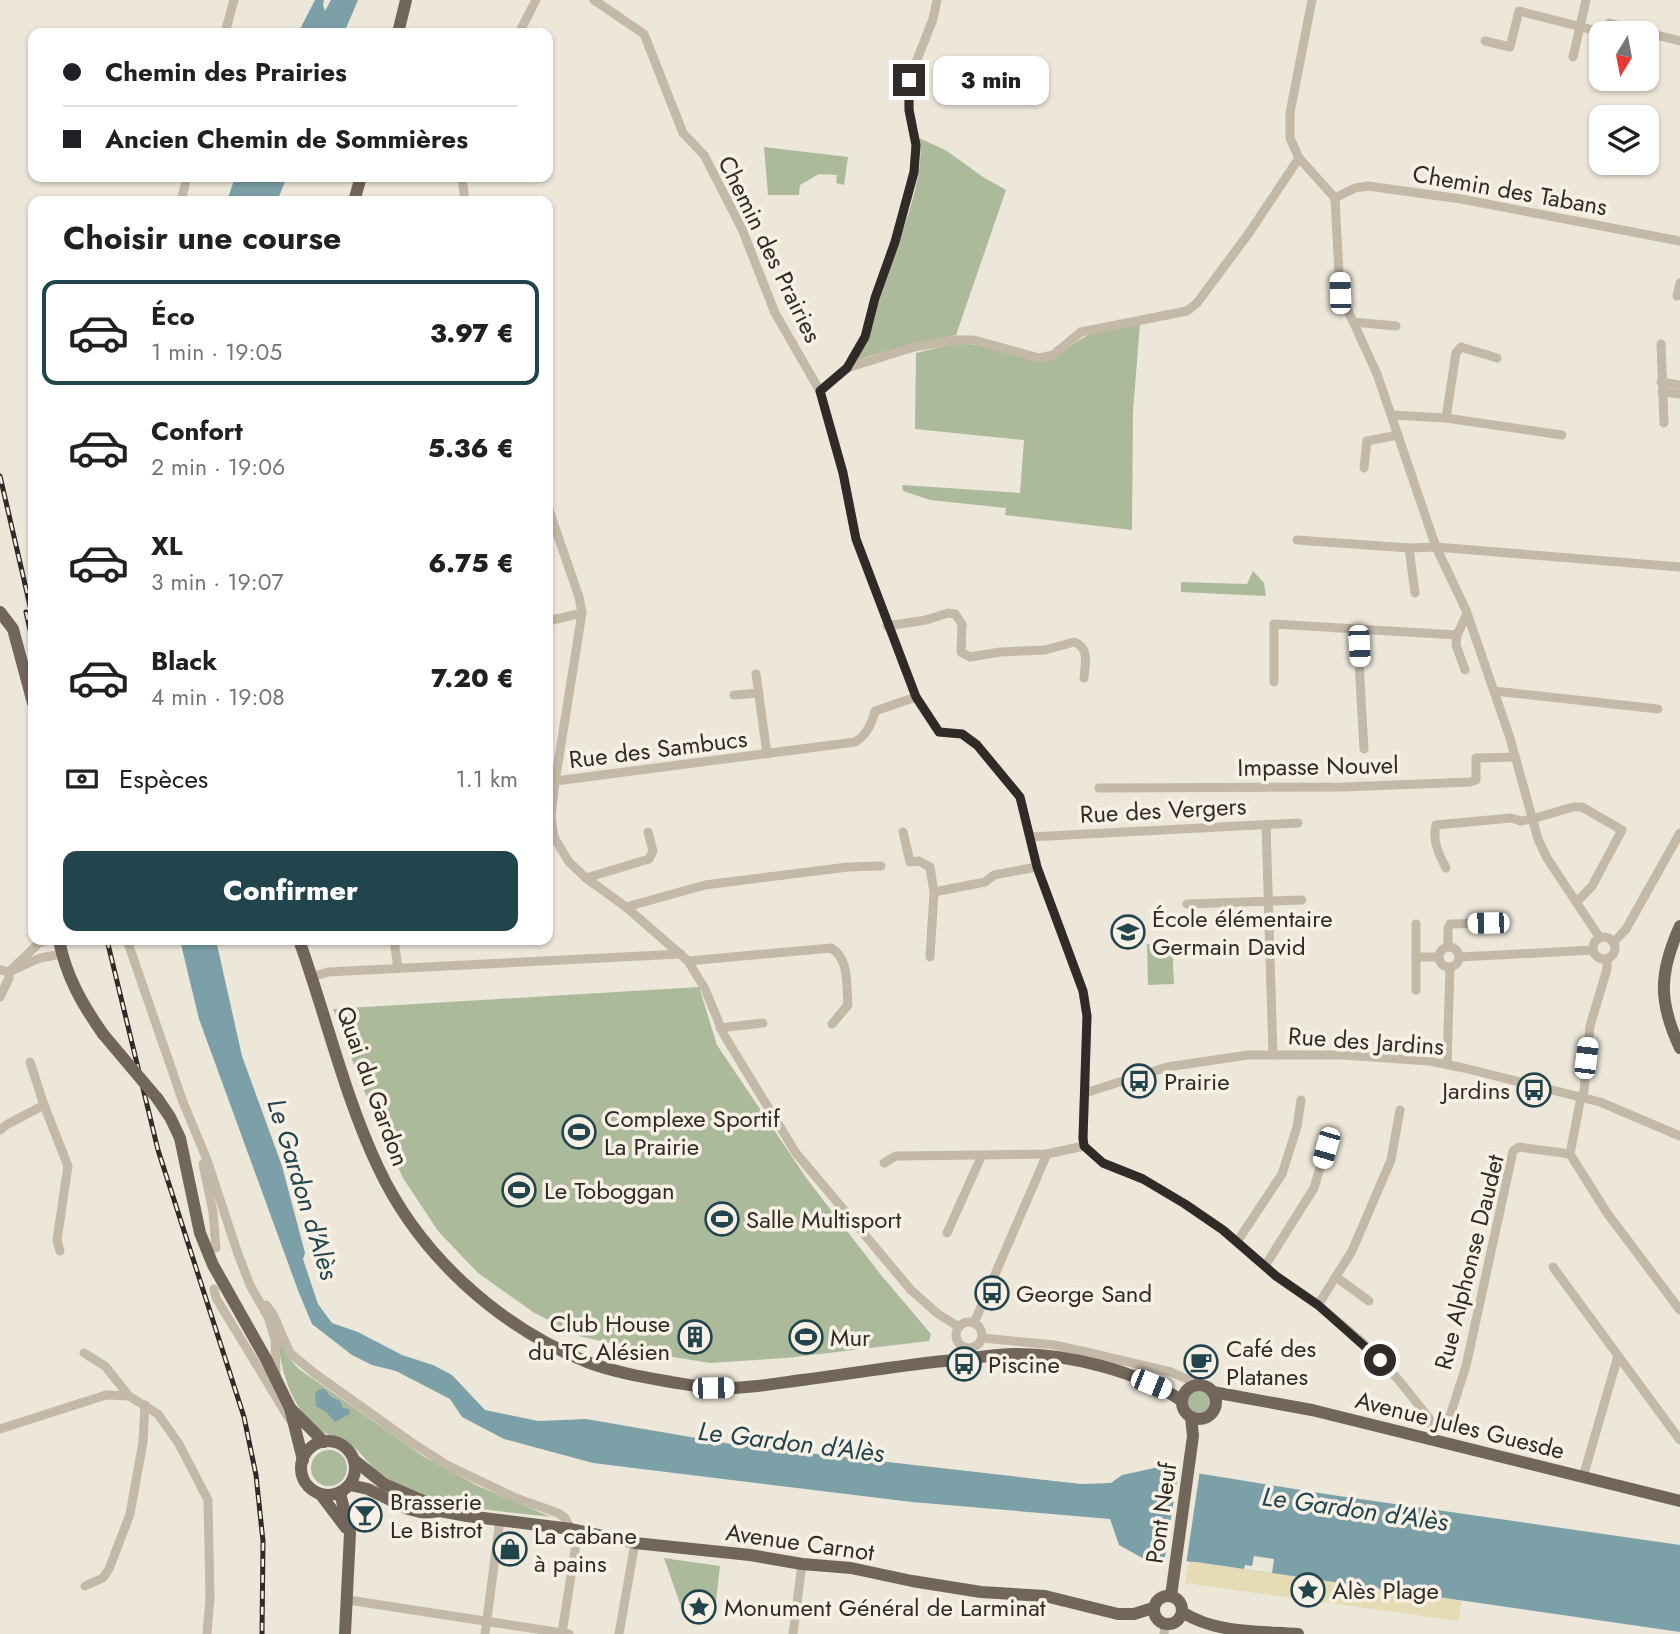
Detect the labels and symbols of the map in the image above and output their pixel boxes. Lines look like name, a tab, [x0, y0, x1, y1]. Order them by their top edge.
north arrow	[1589, 21, 1659, 91]
callout: 3 min	[934, 56, 1049, 104]
route end	[893, 64, 925, 96]
street label: Chemin des Prairies	[709, 150, 831, 348]
street label: Chemin des Tabans	[1410, 156, 1610, 224]
car	[1329, 272, 1352, 314]
car	[1348, 624, 1371, 668]
street label: Rue des Sambucs	[567, 721, 749, 777]
street label: Impasse Nouvel	[1237, 747, 1399, 785]
street label: Rue des Vergers	[1079, 788, 1247, 832]
place label: École élémentaire Germain David	[1152, 901, 1333, 964]
car	[1467, 912, 1510, 934]
school or university icon: École élémentaire Germain David	[1109, 913, 1147, 951]
street label: Quai du Gardon	[328, 1001, 418, 1171]
street label: Rue des Jardins	[1287, 1018, 1445, 1064]
car	[1574, 1036, 1599, 1080]
bus stop icon: Prairie	[1120, 1062, 1158, 1100]
place label: Prairie	[1164, 1064, 1230, 1099]
bus stop icon: Jardins	[1515, 1071, 1553, 1109]
place label: Jardins	[1439, 1073, 1510, 1108]
water label: Le Gardon d'Alès	[257, 1094, 349, 1285]
place label: Complexe Sportif La Prairie	[604, 1101, 781, 1164]
sports icon: Complexe Sportif La Prairie	[560, 1113, 598, 1151]
car	[1311, 1125, 1342, 1171]
street label: Rue Alphonse Daudet	[1425, 1151, 1513, 1373]
sports icon: Le Toboggan	[500, 1171, 538, 1209]
place label: Le Toboggan	[544, 1173, 675, 1208]
sports icon: Salle Multisport	[703, 1200, 741, 1238]
place label: Salle Multisport	[746, 1202, 902, 1237]
bus stop icon: George Sand	[973, 1274, 1011, 1312]
place label: George Sand	[1016, 1276, 1152, 1311]
place label: Club House du TC Alésien	[528, 1306, 670, 1369]
building icon: Club House du TC Alésien	[676, 1318, 714, 1356]
sports icon: Mur	[787, 1318, 825, 1356]
place label: Mur	[830, 1320, 871, 1355]
place label: Café des Platanes	[1226, 1331, 1316, 1394]
cafe icon: Café des Platanes	[1182, 1343, 1220, 1381]
route start	[1364, 1344, 1396, 1376]
bus stop icon: Piscine	[945, 1345, 983, 1383]
place label: Piscine	[988, 1347, 1060, 1382]
car	[1128, 1366, 1175, 1402]
car	[692, 1377, 735, 1399]
street label: Avenue Jules Guesde	[1352, 1382, 1568, 1468]
water label: Le Gardon d'Alès	[696, 1412, 887, 1472]
street label: Pont Neuf	[1137, 1459, 1186, 1566]
water label: Le Gardon d'Alès	[1260, 1477, 1451, 1541]
place label: Brasserie Le Bistrot	[390, 1484, 482, 1547]
bar icon: Brasserie Le Bistrot	[346, 1496, 384, 1534]
street label: Avenue Carnot	[723, 1514, 877, 1570]
place label: La cabane à pains	[534, 1518, 637, 1581]
shop icon: La cabane à pains	[491, 1530, 529, 1568]
place icon: Alès Plage	[1289, 1571, 1327, 1609]
place label: Alès Plage	[1332, 1573, 1439, 1608]
place icon: Monument Général de Larminat	[680, 1588, 718, 1626]
place label: Monument Général de Larminat	[724, 1590, 1046, 1625]

